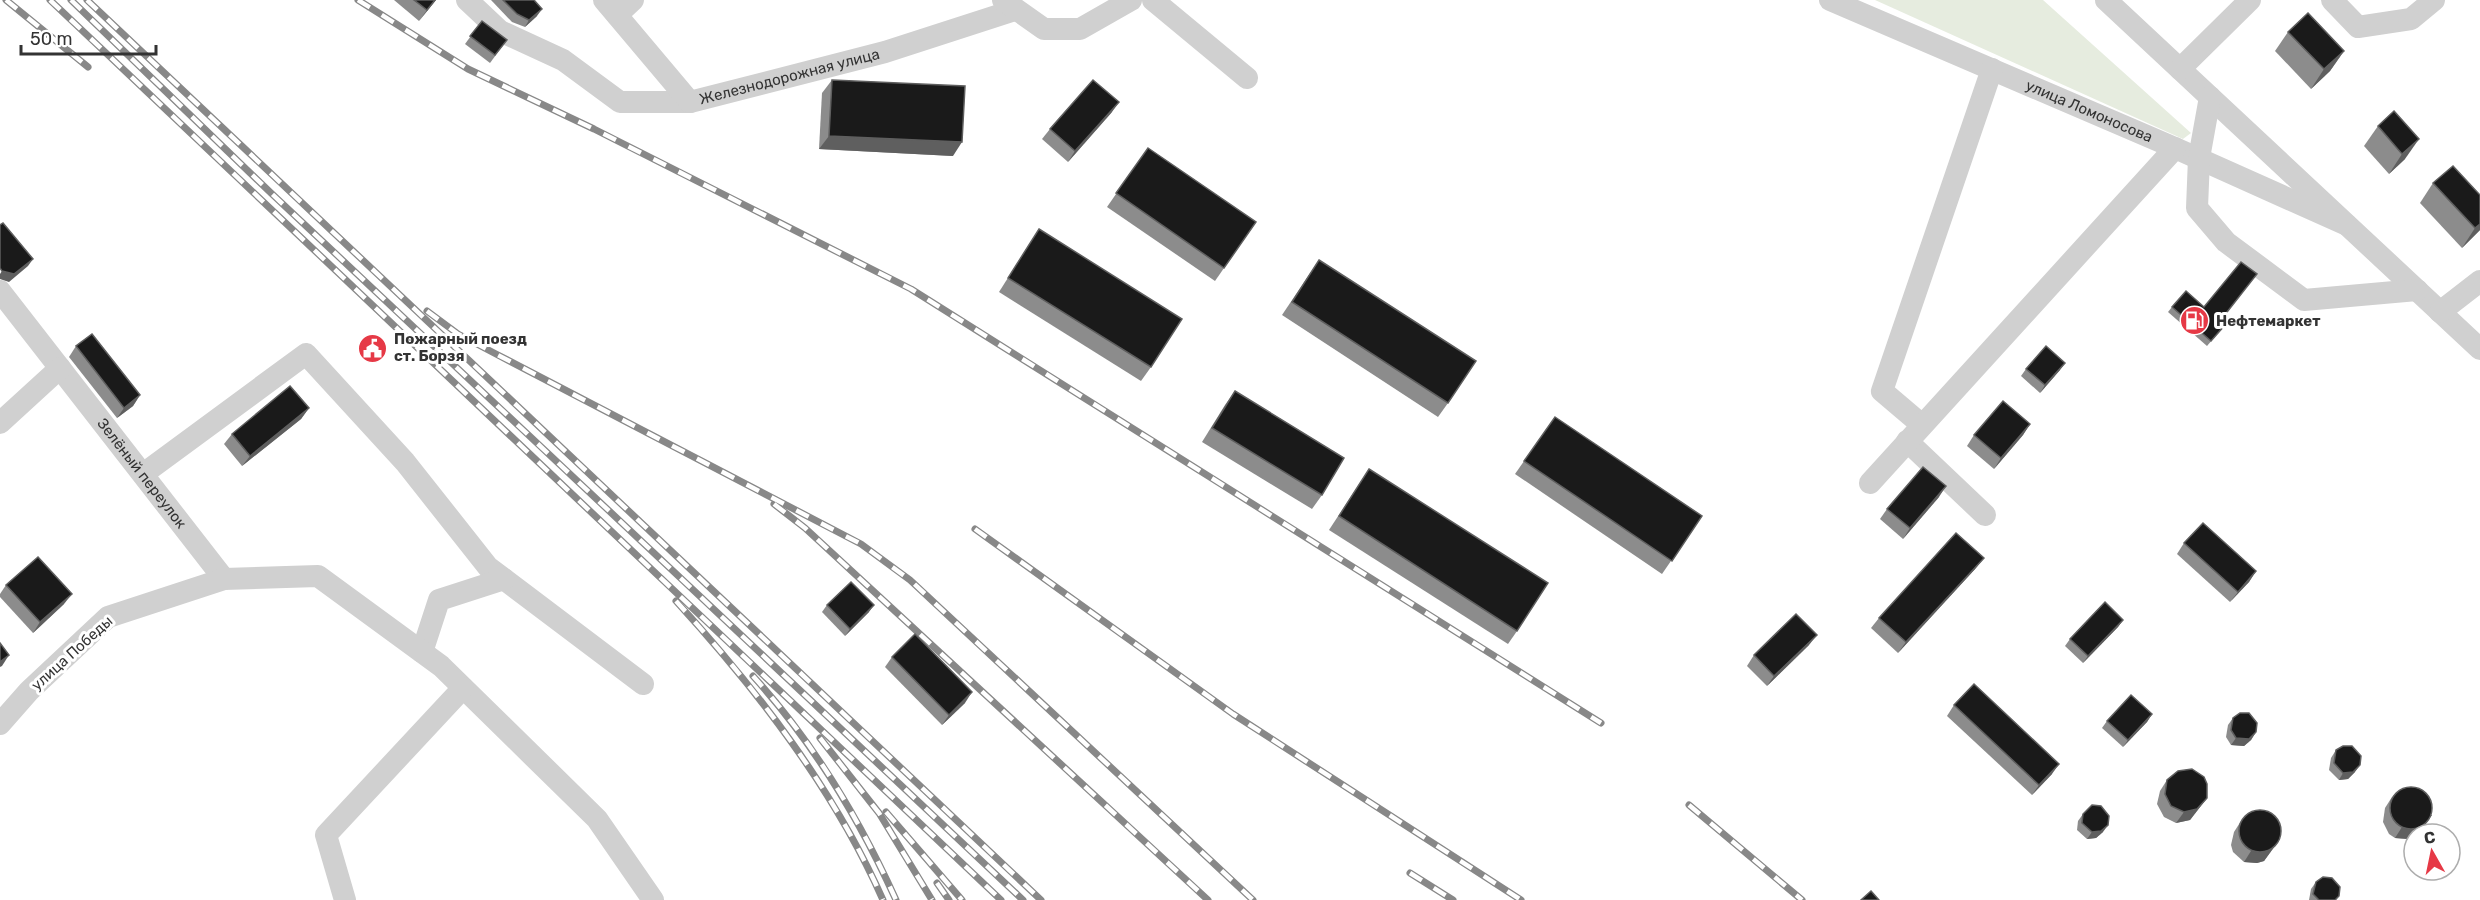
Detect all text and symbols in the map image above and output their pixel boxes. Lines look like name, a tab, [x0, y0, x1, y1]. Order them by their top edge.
scale bar	[21, 18, 156, 56]
text: 50 m	[30, 28, 73, 50]
street label: Железнодорожная улица	[697, 45, 881, 108]
street label: улица Ломоносова	[2023, 76, 2155, 146]
fuel station icon: Нефтемаркет	[2179, 305, 2211, 337]
place label: Нефтемаркет	[2216, 312, 2321, 330]
place label: Пожарный поезд ст. Борзя	[394, 330, 527, 365]
public building icon: Пожарный поезд ст. Борзя	[357, 332, 389, 364]
street label: Зелёный переулок	[93, 415, 190, 532]
street label: улица Победы	[28, 612, 116, 694]
north arrow	[2402, 822, 2462, 882]
text: С	[2423, 827, 2437, 848]

